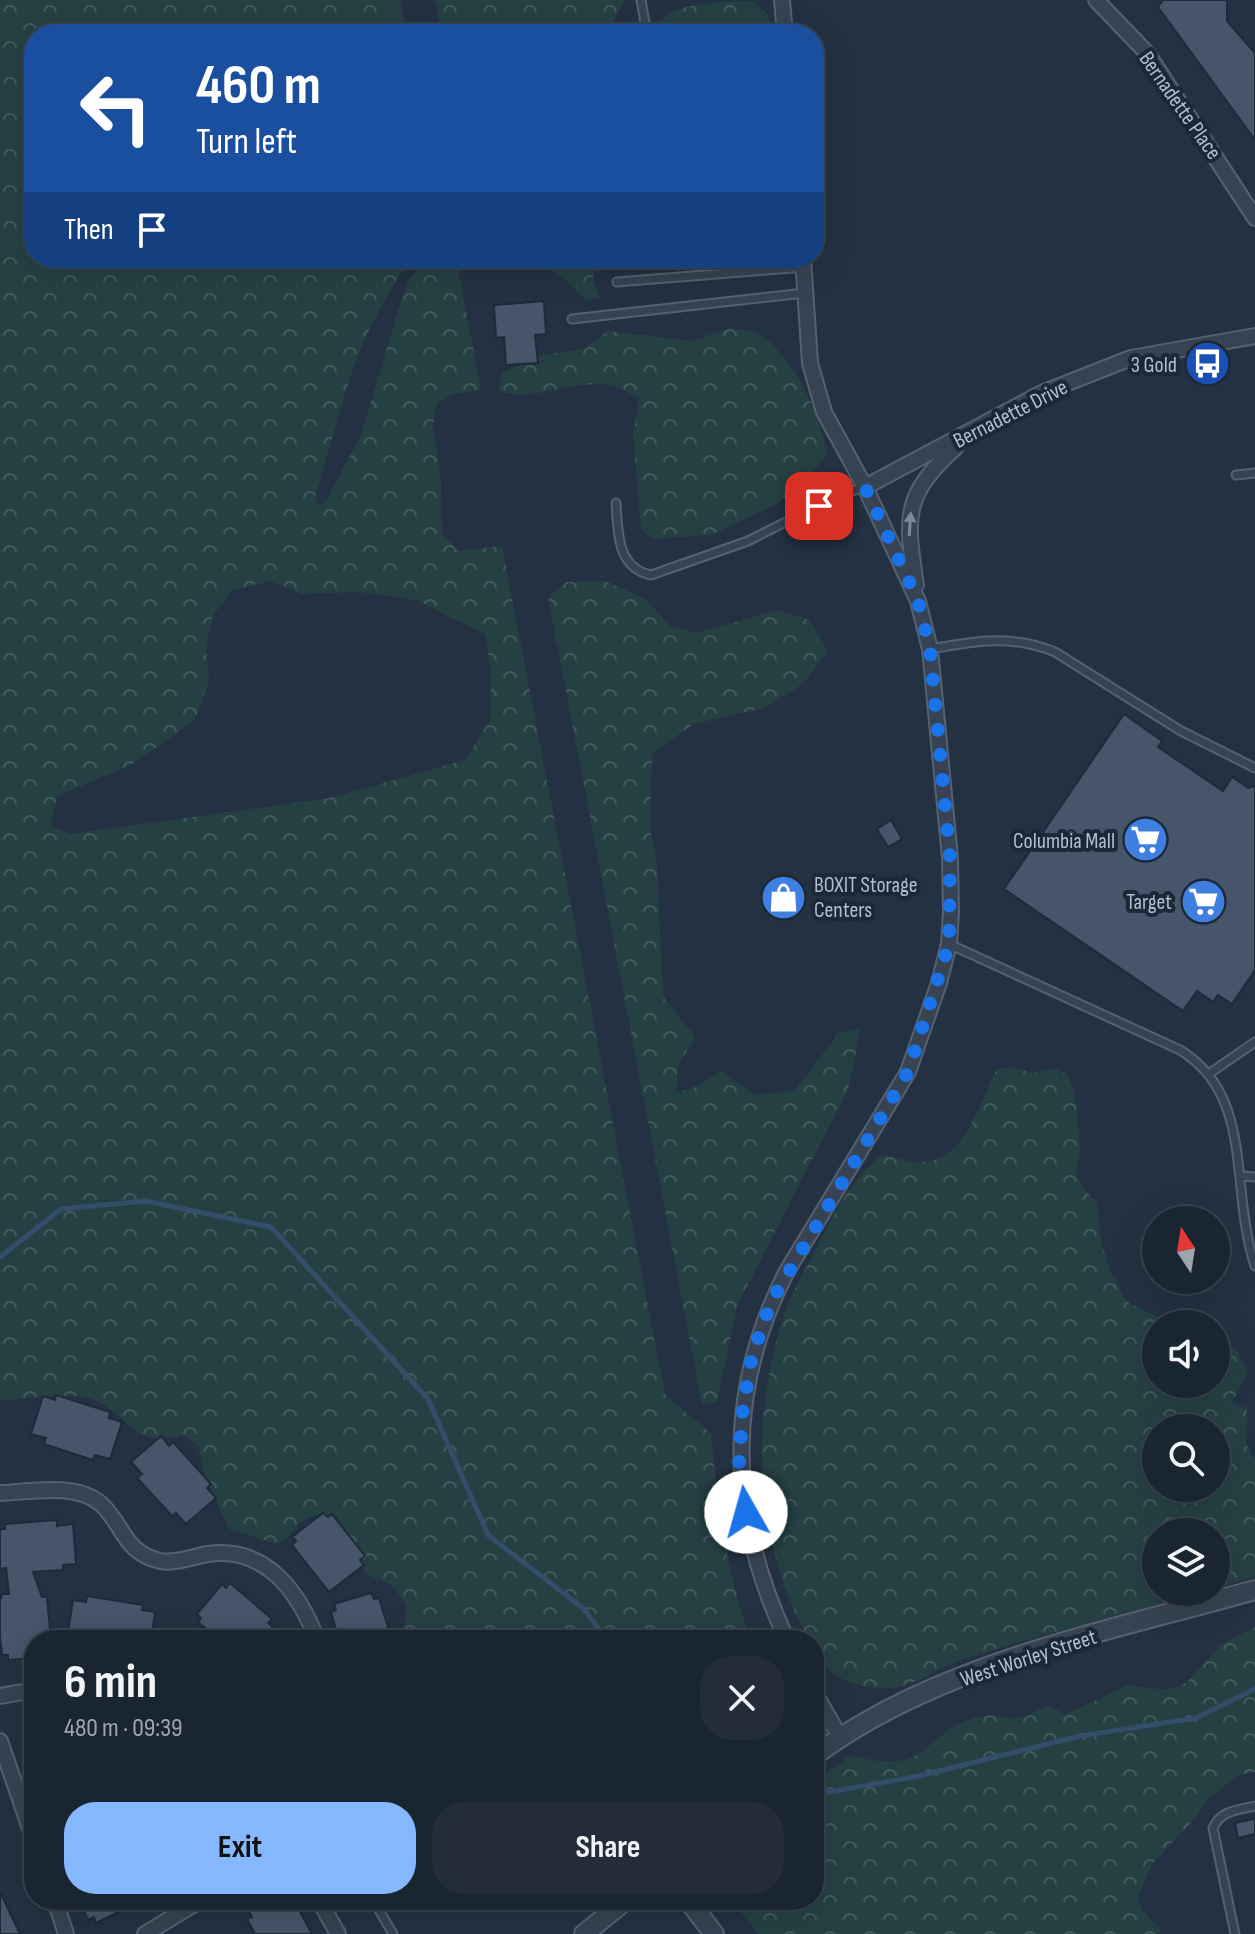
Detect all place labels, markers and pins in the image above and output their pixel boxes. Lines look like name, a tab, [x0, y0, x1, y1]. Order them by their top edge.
bus stop icon: 3 Gold	[1184, 340, 1232, 388]
place label: 3 Gold	[1131, 352, 1177, 379]
pin	[785, 472, 853, 540]
supermarket icon: Columbia Mall	[1122, 816, 1170, 864]
place label: Columbia Mall	[1013, 828, 1115, 855]
place label: BOXIT Storage Centers	[814, 872, 918, 924]
shop icon: BOXIT Storage Centers	[759, 873, 807, 921]
supermarket icon: Target	[1179, 877, 1227, 925]
place label: Target	[1126, 889, 1172, 916]

